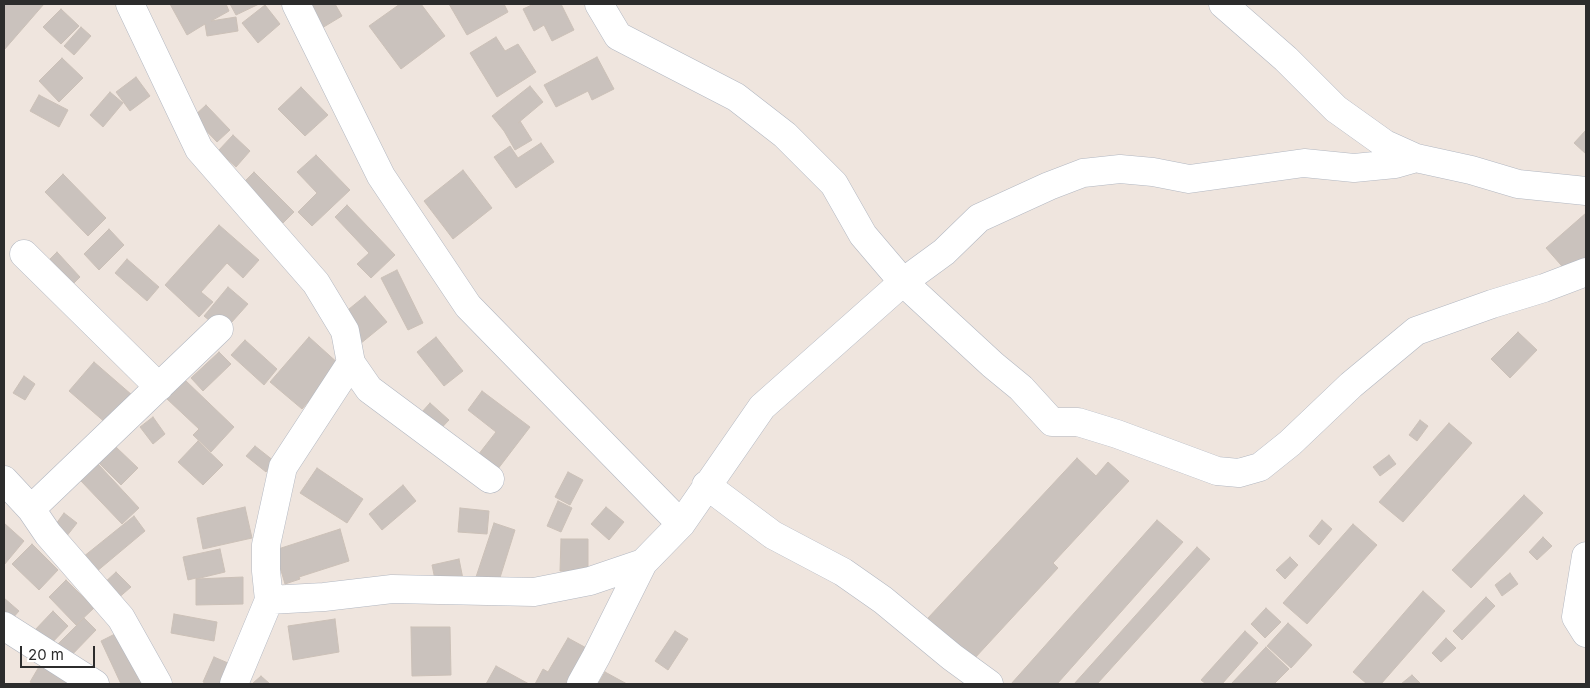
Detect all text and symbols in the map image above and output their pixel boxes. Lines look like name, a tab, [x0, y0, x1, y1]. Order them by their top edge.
scale bar	[22, 636, 98, 668]
text: 20 m	[28, 645, 64, 664]

